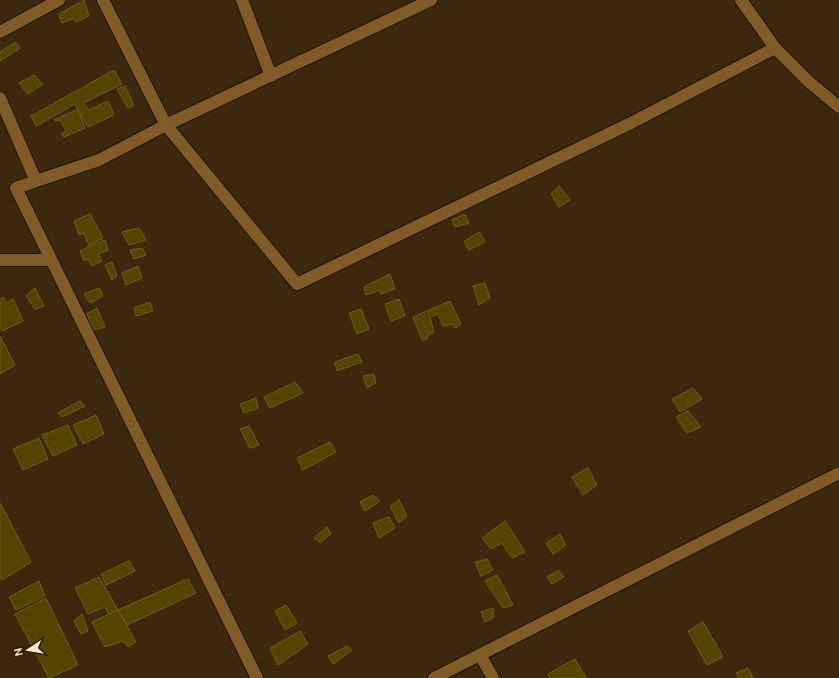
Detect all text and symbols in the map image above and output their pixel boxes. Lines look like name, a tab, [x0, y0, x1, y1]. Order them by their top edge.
north arrow	[8, 630, 48, 670]
text: N	[11, 647, 25, 657]

